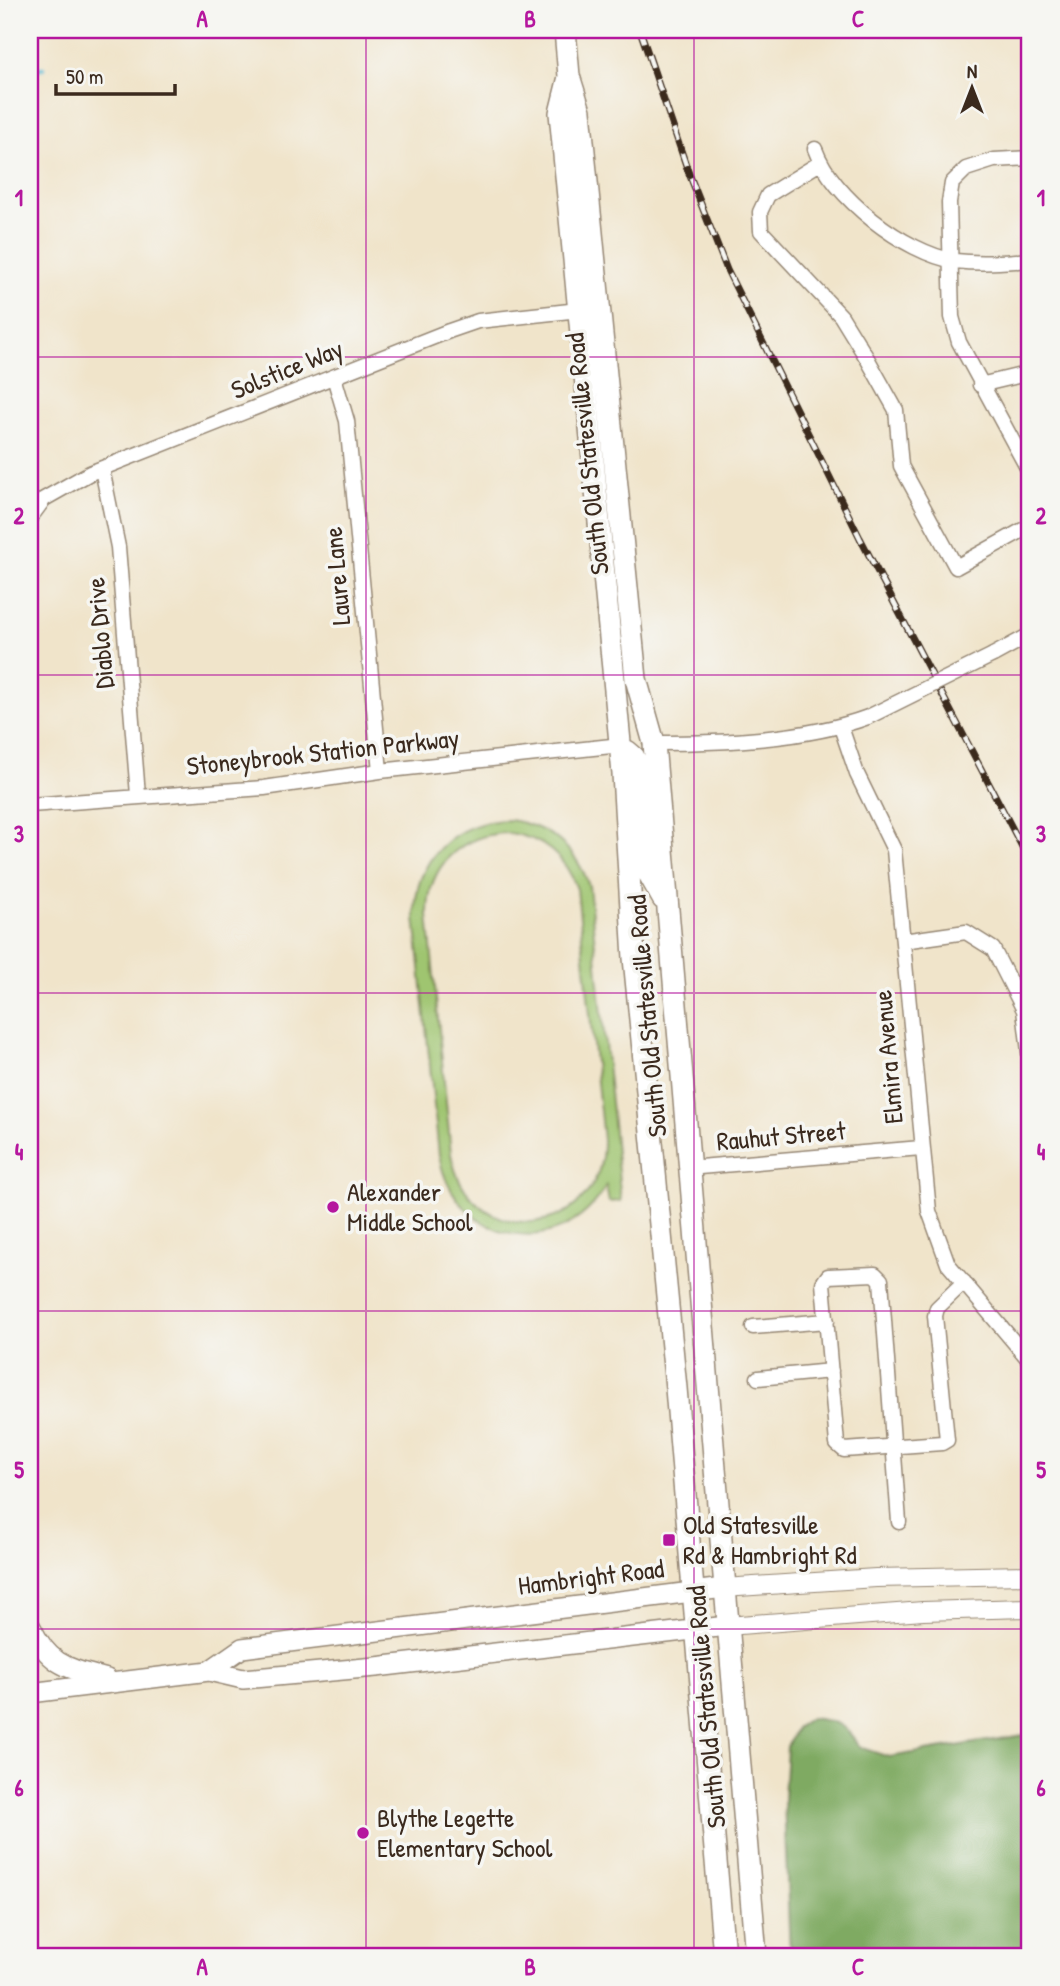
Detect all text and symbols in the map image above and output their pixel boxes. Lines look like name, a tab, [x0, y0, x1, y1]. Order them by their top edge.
text: A	[196, 3, 208, 34]
text: B	[524, 3, 536, 34]
text: C	[852, 3, 864, 34]
scale bar	[56, 52, 175, 96]
north arrow	[937, 52, 1007, 122]
text: N	[967, 58, 977, 84]
text: 50 m	[66, 62, 103, 91]
text: 1	[15, 182, 23, 213]
text: 1	[1037, 182, 1045, 213]
street label: Solstice Way	[226, 330, 348, 407]
street label: South Old Statesville Road	[556, 331, 617, 577]
text: 2	[14, 500, 25, 531]
text: 2	[1036, 500, 1047, 531]
street label: Laure Lane	[315, 525, 358, 627]
street label: Diablo Drive	[77, 576, 122, 690]
street label: Stoneybrook Station Parkway	[185, 720, 461, 783]
text: 3	[14, 818, 24, 849]
text: 3	[1036, 818, 1046, 849]
street label: South Old Statesville Road	[618, 894, 675, 1139]
street label: Elmira Avenue	[864, 989, 911, 1125]
street label: Rauhut Street	[715, 1112, 848, 1159]
text: 4	[15, 1136, 24, 1167]
text: 4	[1037, 1136, 1046, 1167]
place label: Alexander Middle School	[347, 1174, 473, 1239]
marker: Alexander Middle School	[325, 1199, 341, 1215]
text: 5	[14, 1454, 24, 1485]
text: 5	[1036, 1454, 1046, 1485]
place label: Old Statesville Rd & Hambright Rd	[683, 1507, 857, 1572]
marker: Old Statesville Rd & Hambright Rd	[661, 1532, 677, 1548]
street label: Hambright Road	[516, 1550, 666, 1603]
street label: South Old Statesville Road	[677, 1585, 734, 1830]
text: 6	[14, 1772, 24, 1803]
text: 6	[1036, 1772, 1046, 1803]
place label: Blythe Legette Elementary School	[377, 1800, 553, 1865]
marker: Blythe Legette Elementary School	[355, 1825, 371, 1841]
text: A	[196, 1951, 208, 1982]
text: B	[524, 1951, 536, 1982]
text: C	[852, 1951, 864, 1982]

